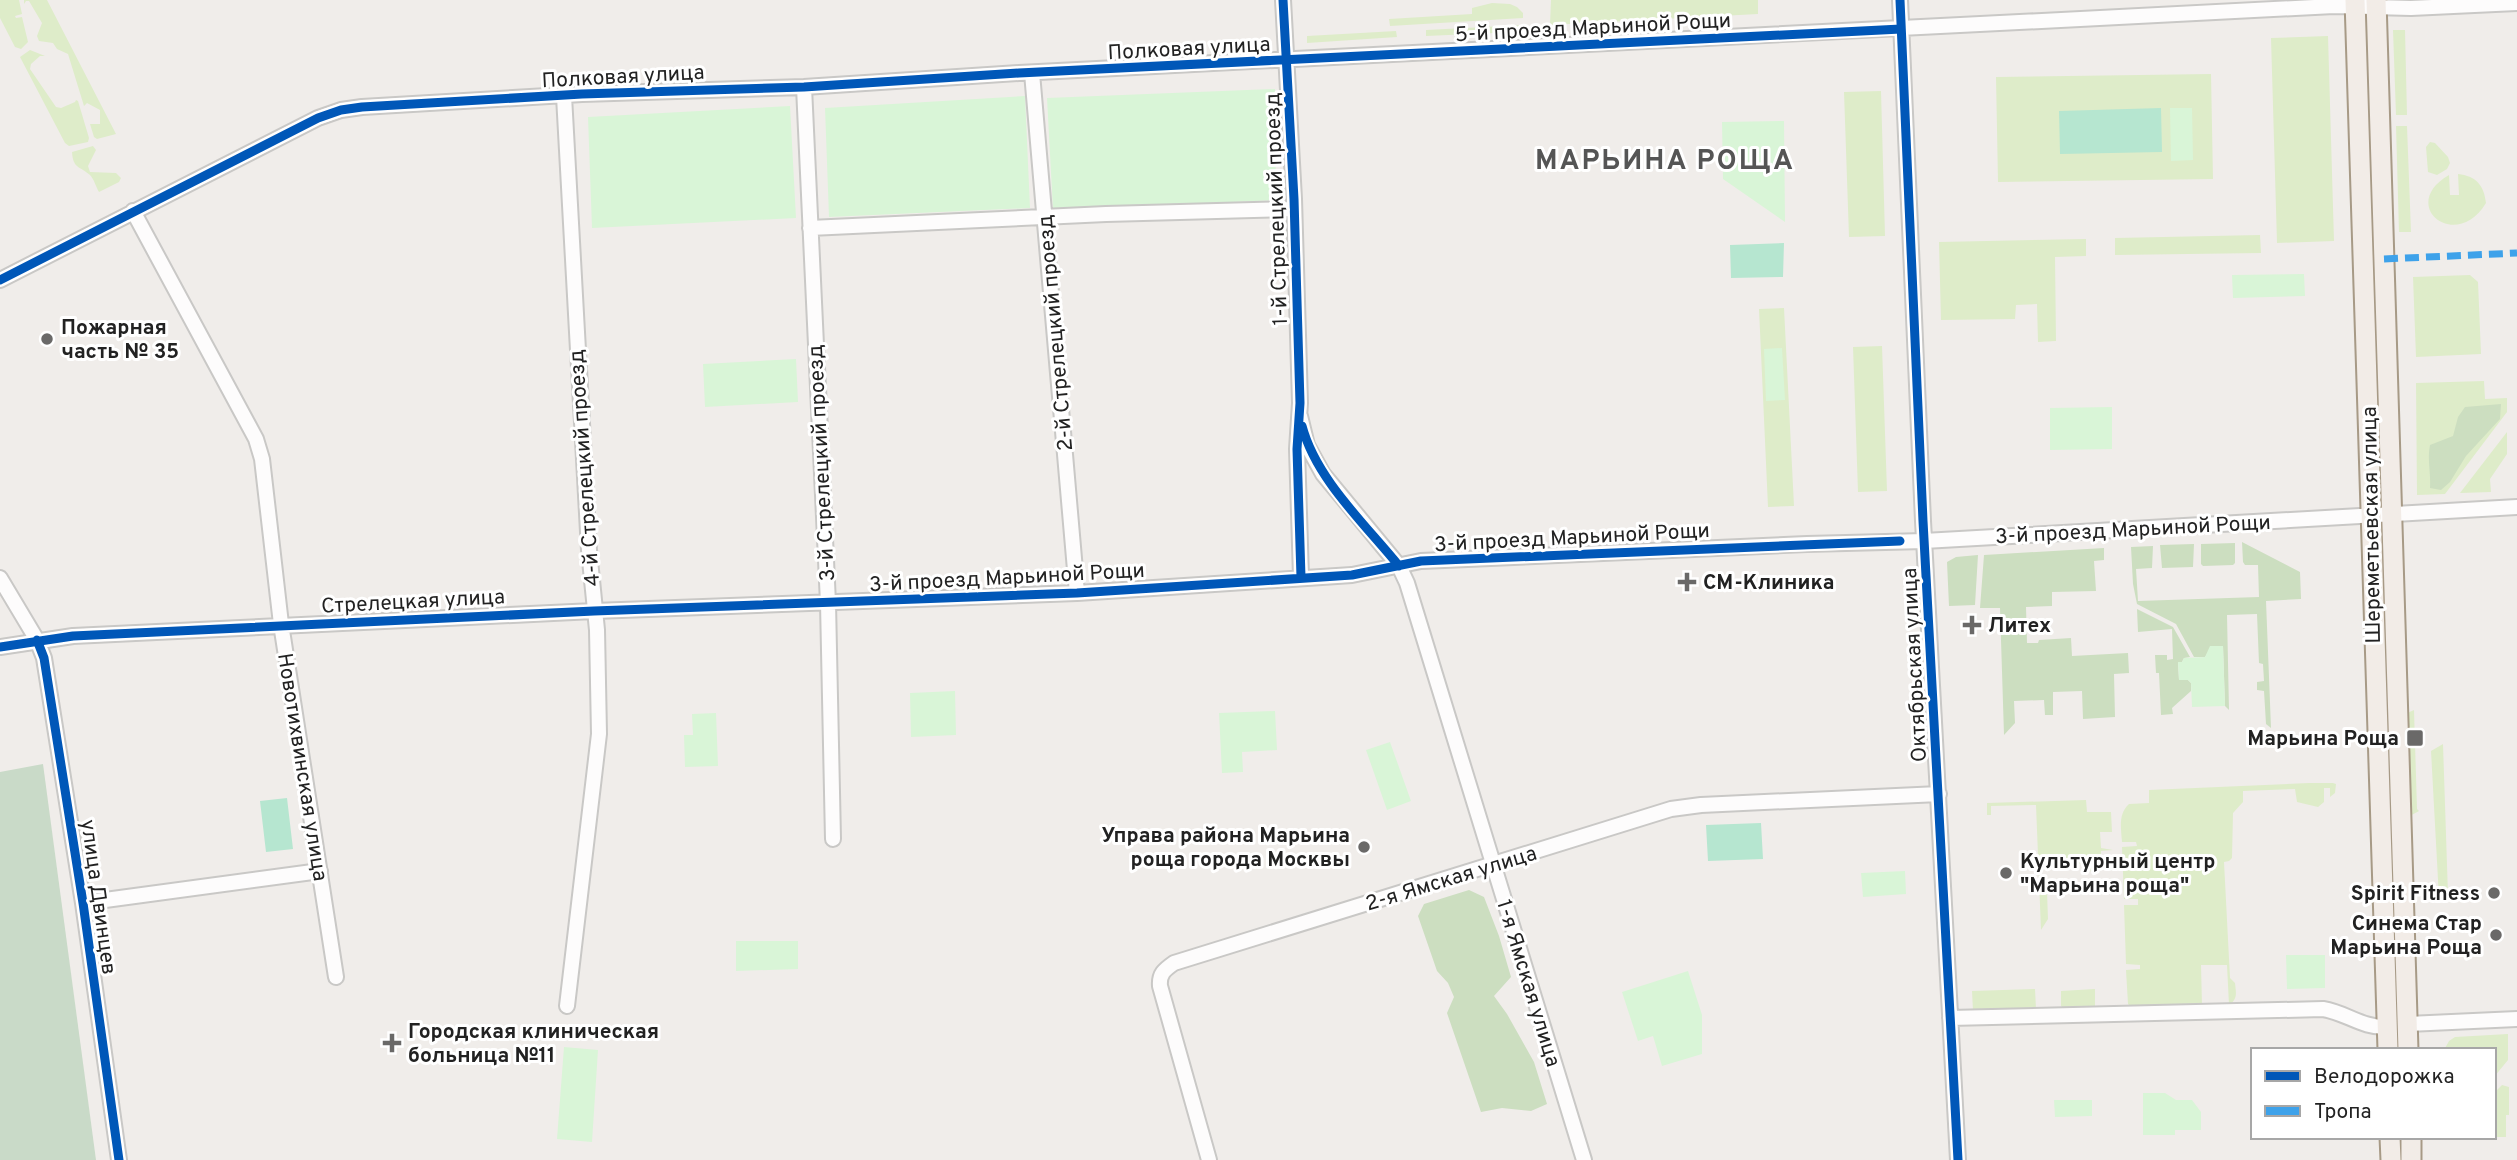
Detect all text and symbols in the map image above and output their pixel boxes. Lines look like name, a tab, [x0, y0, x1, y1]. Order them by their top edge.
street label: 5-й проезд Марьиной Рощи	[1454, 8, 1732, 49]
street label: Полковая улица	[1107, 32, 1271, 67]
street label: Полковая улица	[541, 60, 705, 95]
street label: 1-й Стрелецкий проезд	[1260, 92, 1295, 326]
district label: МАРЬИНА РОЩА	[1535, 144, 1795, 180]
street label: 2-й Стрелецкий проезд	[1033, 214, 1080, 452]
place label: Пожарная часть № 35	[61, 315, 179, 366]
marker: Пожарная часть № 35	[39, 331, 55, 347]
street label: 3-й Стрелецкий проезд	[803, 344, 842, 582]
street label: 4-й Стрелецкий проезд	[564, 349, 607, 587]
street label: Шереметьевская улица	[2357, 406, 2388, 644]
street label: 3-й проезд Марьиной Рощи	[1995, 510, 2272, 551]
street label: 3-й проезд Марьиной Рощи	[1434, 518, 1711, 559]
street label: 3-й проезд Марьиной Рощи	[869, 558, 1146, 599]
street label: Октябрьская улица	[1897, 567, 1934, 763]
place label: СМ-Клиника	[1703, 570, 1834, 597]
marker: СМ-Клиника	[1677, 572, 1697, 592]
street label: Стрелецкая улица	[320, 584, 506, 621]
place label: Литех	[1988, 613, 2051, 640]
marker: Литех	[1962, 615, 1982, 635]
street label: Новотихвинская улица	[270, 651, 333, 883]
place label: Марьина Роща	[2247, 726, 2399, 753]
marker: Марьина Роща	[2405, 728, 2425, 748]
street label: улица Двинцев	[73, 818, 122, 977]
place label: Управа района Марьина роща города Москвы	[1101, 823, 1350, 874]
marker: Управа района Марьина роща города Москвы	[1356, 839, 1372, 855]
street label: 2-я Ямская улица	[1362, 841, 1540, 918]
place label: Культурный центр "Марьина роща"	[2020, 849, 2215, 900]
marker: Культурный центр "Марьина роща"	[1998, 865, 2014, 881]
place label: Spirit Fitness	[2351, 881, 2480, 908]
marker: Spirit Fitness	[2486, 885, 2502, 901]
street label: 1-я Ямская улица	[1489, 896, 1566, 1070]
place label: Синема Стар Марьина Роща	[2330, 911, 2482, 962]
marker: Синема Стар Марьина Роща	[2488, 927, 2504, 943]
place label: Городская клиническая больница №11	[408, 1019, 659, 1070]
marker: Городская клиническая больница №11	[382, 1033, 402, 1053]
legend	[2251, 1048, 2496, 1139]
text: Велодорожка	[2314, 1064, 2454, 1091]
text: Тропа	[2314, 1099, 2372, 1126]

